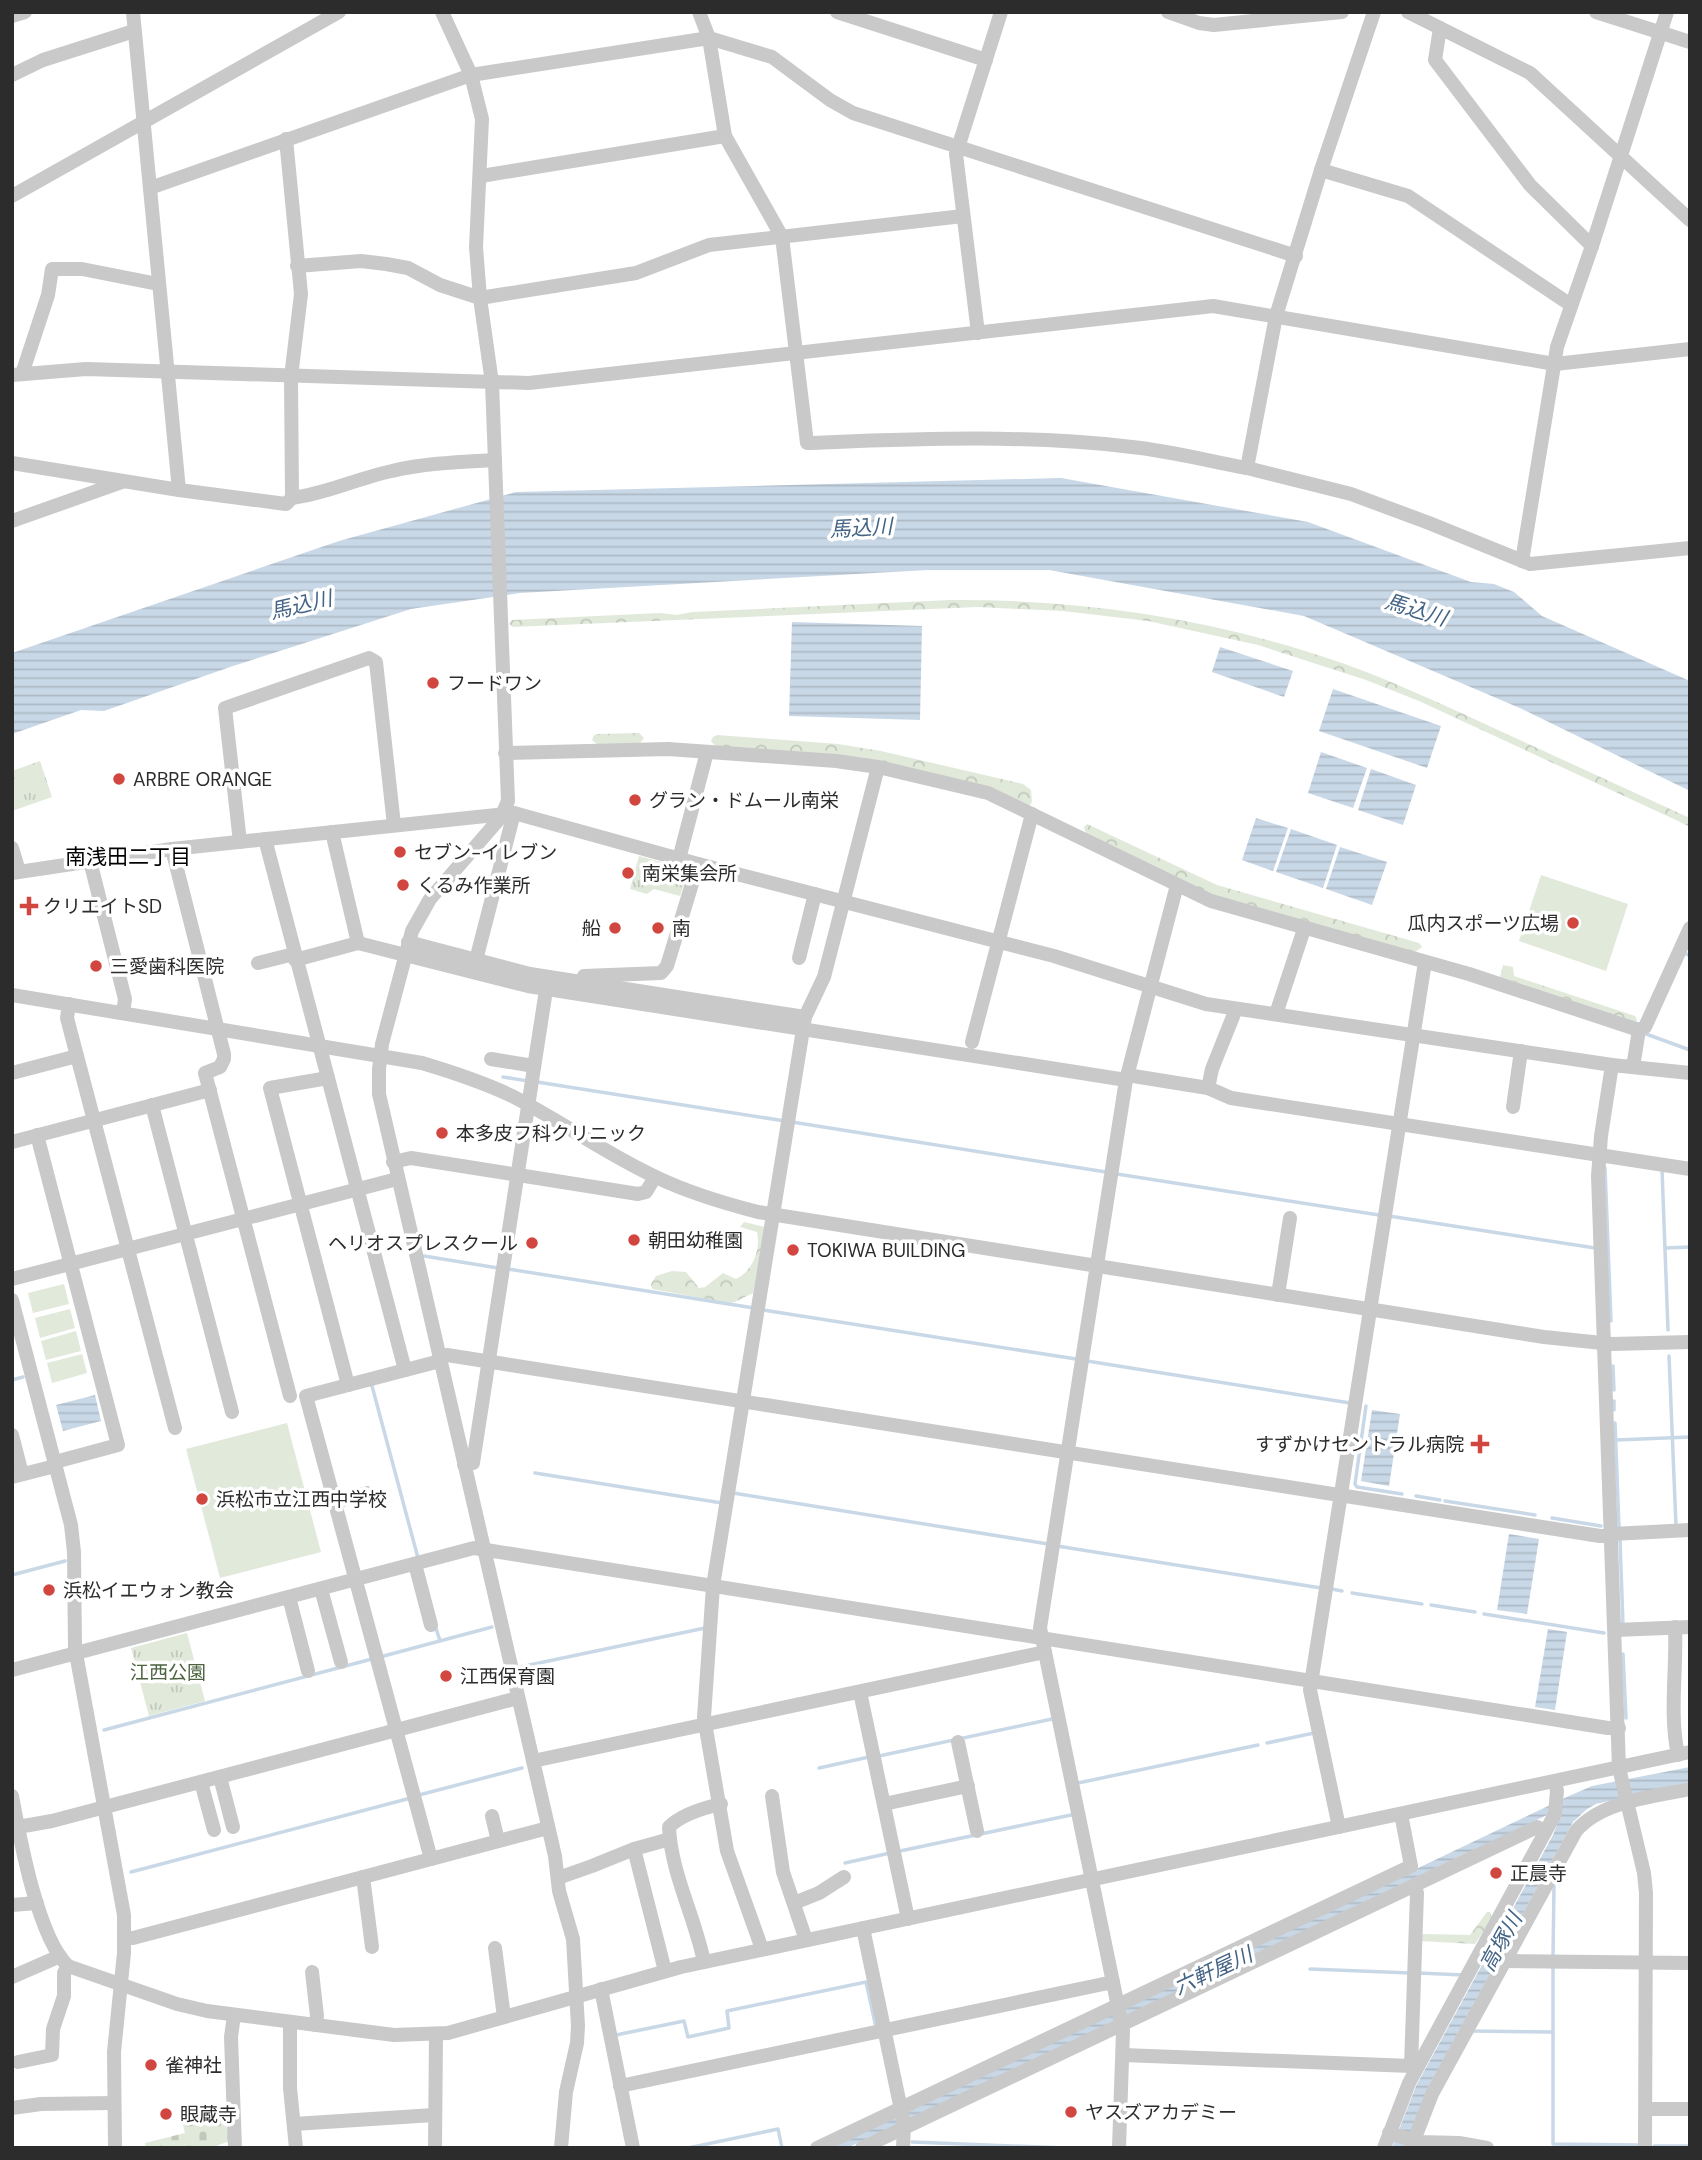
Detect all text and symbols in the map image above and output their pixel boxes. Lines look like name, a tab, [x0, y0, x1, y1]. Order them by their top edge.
water label: 馬込川	[829, 512, 895, 544]
water label: 馬込川	[267, 584, 337, 626]
water label: 馬込川	[1382, 587, 1452, 633]
place label: フードワン	[447, 671, 542, 696]
marker: フードワン	[425, 675, 441, 691]
place label: ARBRE ORANGE	[133, 767, 272, 792]
marker: ARBRE ORANGE	[111, 771, 127, 787]
place label: グラン・ドムール南栄	[649, 788, 839, 813]
marker: グラン・ドムール南栄	[627, 792, 643, 808]
place label: セブン-イレブン	[414, 840, 557, 865]
district label: 南浅田二丁目	[65, 843, 191, 871]
marker: セブン-イレブン	[392, 844, 408, 860]
place label: 南栄集会所	[642, 861, 737, 886]
marker: 南栄集会所	[620, 865, 636, 881]
place label: くるみ作業所	[417, 873, 531, 898]
marker: くるみ作業所	[395, 877, 411, 893]
place label: クリエイトSD	[43, 894, 162, 919]
marker: クリエイトSD	[21, 898, 37, 914]
place label: 瓜内スポーツ広場	[1407, 911, 1559, 936]
marker: 瓜内スポーツ広場	[1565, 915, 1581, 931]
place label: 船	[582, 916, 601, 941]
place label: 南	[672, 916, 691, 941]
marker: 船	[607, 920, 623, 936]
marker: 南	[650, 920, 666, 936]
place label: 三愛歯科医院	[110, 954, 224, 979]
marker: 三愛歯科医院	[88, 958, 104, 974]
place label: 本多皮フ科クリニック	[456, 1121, 646, 1146]
marker: 本多皮フ科クリニック	[434, 1125, 450, 1141]
place label: 朝田幼稚園	[648, 1228, 743, 1253]
place label: ヘリオスプレスクール	[328, 1231, 518, 1256]
marker: 朝田幼稚園	[626, 1232, 642, 1248]
marker: ヘリオスプレスクール	[524, 1235, 540, 1251]
place label: TOKIWA BUILDING	[807, 1238, 965, 1263]
marker: TOKIWA BUILDING	[785, 1242, 801, 1258]
place label: すずかけセントラル病院	[1255, 1432, 1464, 1457]
marker: すずかけセントラル病院	[1470, 1434, 1490, 1454]
place label: 浜松市立江西中学校	[216, 1487, 387, 1512]
marker: 浜松市立江西中学校	[194, 1491, 210, 1507]
place label: 浜松イエウォン教会	[63, 1578, 234, 1603]
marker: 浜松イエウォン教会	[41, 1582, 57, 1598]
park label: 江西公園	[130, 1660, 206, 1685]
place label: 江西保育園	[460, 1664, 555, 1689]
marker: 江西保育園	[438, 1668, 454, 1684]
place label: 正晨寺	[1510, 1861, 1567, 1886]
marker: 正晨寺	[1488, 1865, 1504, 1881]
water label: 高塚川	[1473, 1906, 1529, 1976]
water label: 六軒屋川	[1169, 1940, 1259, 2001]
place label: 雀神社	[165, 2053, 222, 2078]
marker: 雀神社	[143, 2057, 159, 2073]
place label: ヤスズアカデミー	[1085, 2100, 1237, 2125]
place label: 眼蔵寺	[180, 2102, 237, 2127]
marker: ヤスズアカデミー	[1063, 2104, 1079, 2120]
marker: 眼蔵寺	[158, 2106, 174, 2122]

